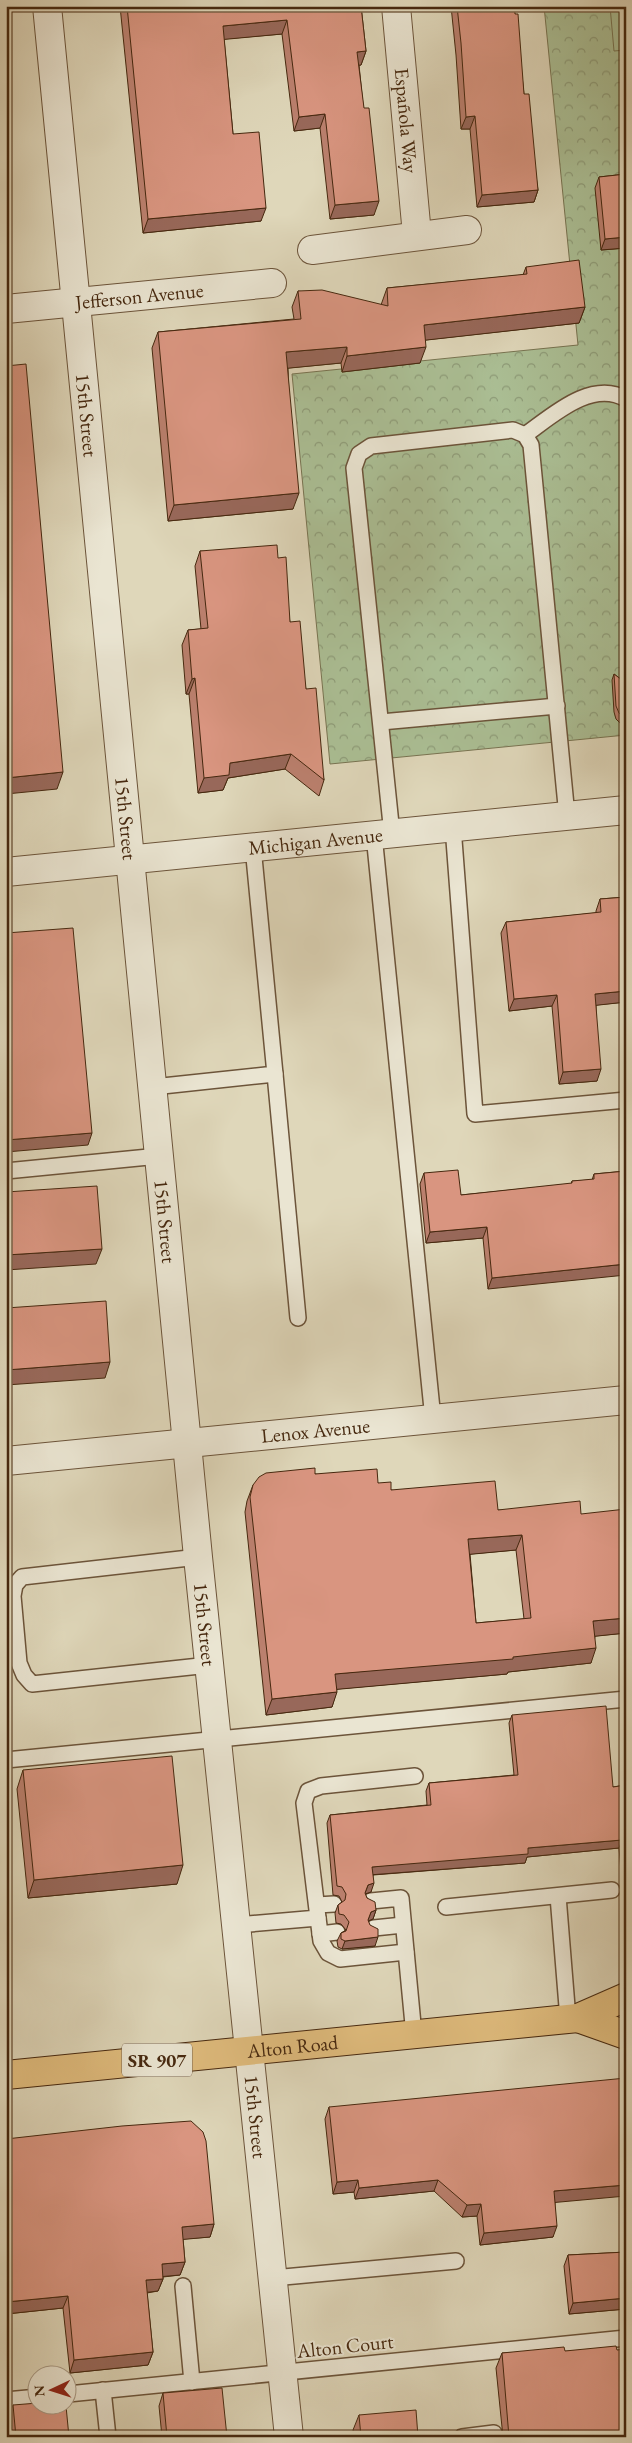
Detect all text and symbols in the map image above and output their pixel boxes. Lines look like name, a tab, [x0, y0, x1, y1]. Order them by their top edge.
street label: Española Way	[389, 67, 424, 175]
street label: Jefferson Avenue	[72, 277, 205, 315]
street label: 15th Street	[70, 372, 104, 459]
street label: 15th Street	[109, 775, 143, 862]
street label: Michigan Avenue	[247, 821, 384, 861]
street label: 15th Street	[148, 1178, 182, 1265]
street label: Lenox Avenue	[260, 1412, 371, 1449]
street label: 15th Street	[188, 1581, 222, 1668]
street label: Alton Road	[245, 2029, 340, 2064]
road number: SR 907	[122, 2044, 192, 2076]
street label: 15th Street	[239, 2074, 273, 2160]
street label: Alton Court	[294, 2328, 395, 2364]
north arrow	[28, 2366, 78, 2416]
text: N	[30, 2384, 48, 2397]

